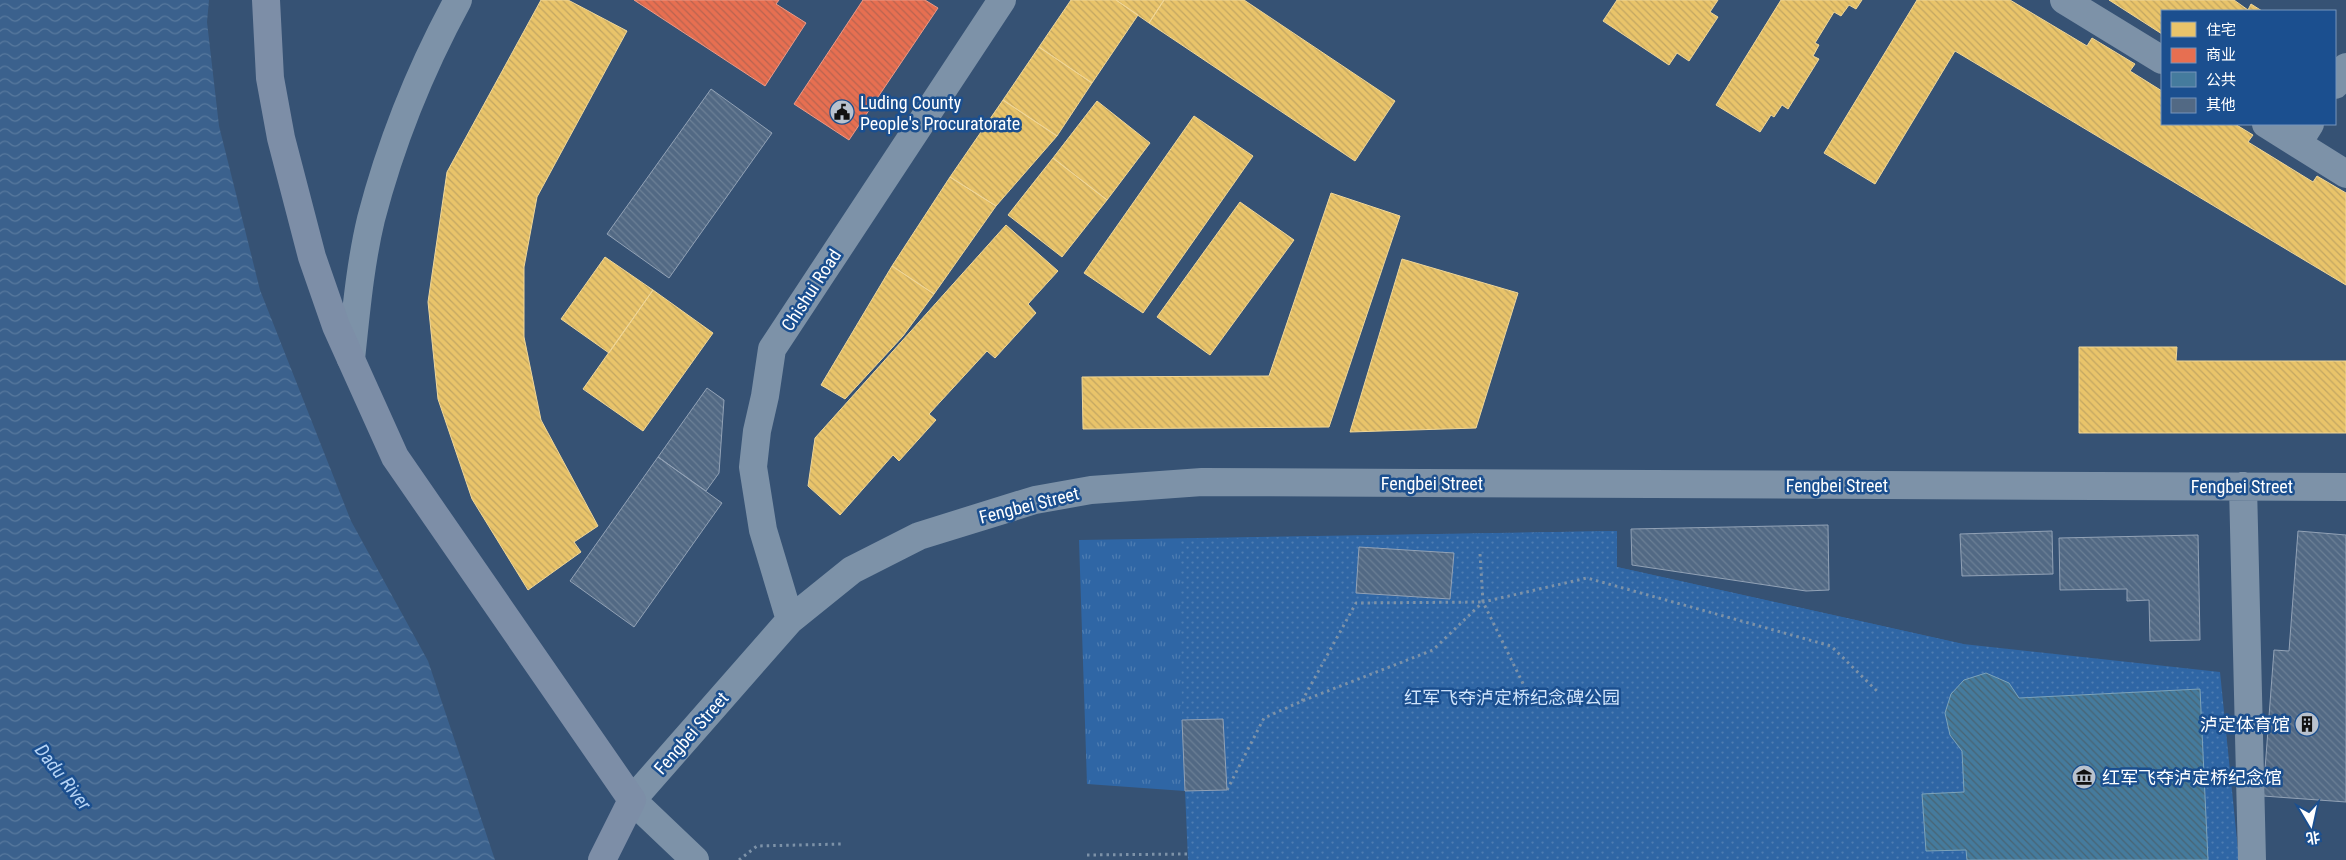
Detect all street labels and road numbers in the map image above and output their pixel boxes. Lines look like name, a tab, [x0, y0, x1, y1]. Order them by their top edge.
street label: Chishui Road	[777, 245, 845, 335]
street label: Fengbei Street	[1381, 473, 1483, 494]
street label: Fengbei Street	[1786, 475, 1888, 496]
street label: Fengbei Street	[2191, 476, 2293, 497]
street label: Fengbei Street	[977, 482, 1081, 528]
street label: Fengbei Street	[650, 688, 732, 778]

